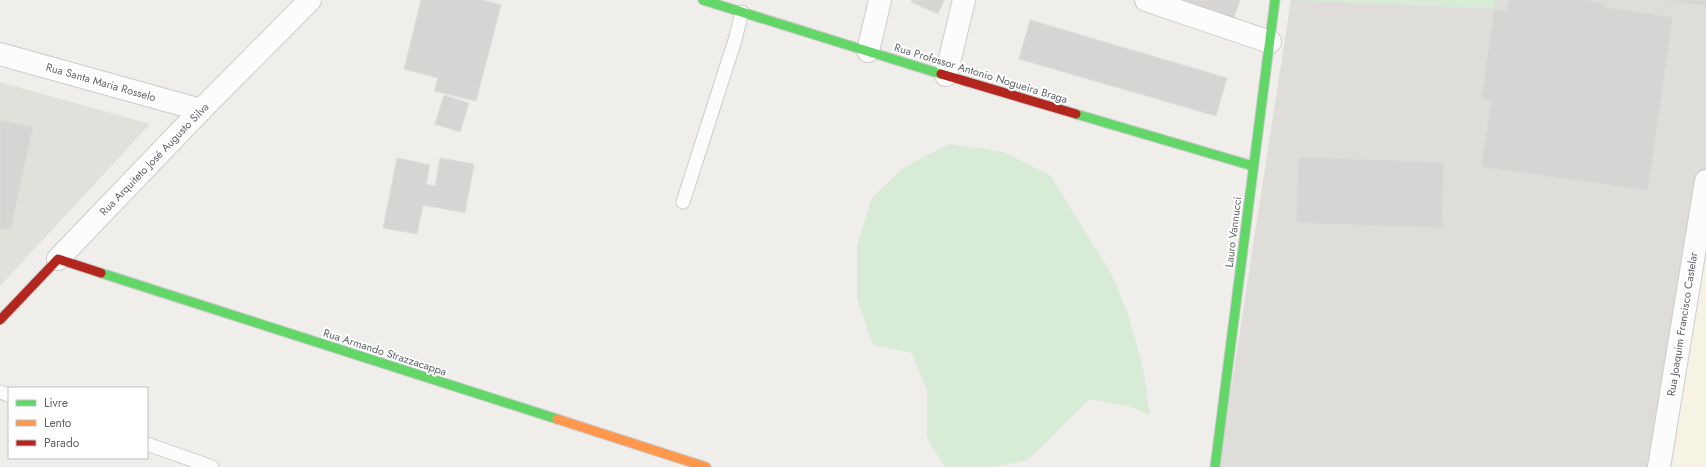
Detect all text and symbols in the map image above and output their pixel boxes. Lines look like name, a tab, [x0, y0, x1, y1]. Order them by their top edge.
street label: Rua Professor Antonio Nogueira Braga	[892, 39, 1070, 107]
street label: Rua Santa Maria Rosselo	[44, 59, 158, 105]
street label: Rua Arquiteto José Augusto Silva	[96, 99, 212, 219]
street label: Lauro Vannucci	[1221, 196, 1245, 268]
street label: Rua Joaquim Francisco Castelar	[1663, 251, 1701, 397]
street label: Rua Armando Strazzacappa	[321, 325, 449, 379]
legend	[8, 387, 148, 459]
text: Livre	[44, 394, 68, 412]
text: Lento	[44, 414, 72, 432]
text: Parado	[44, 434, 80, 452]

